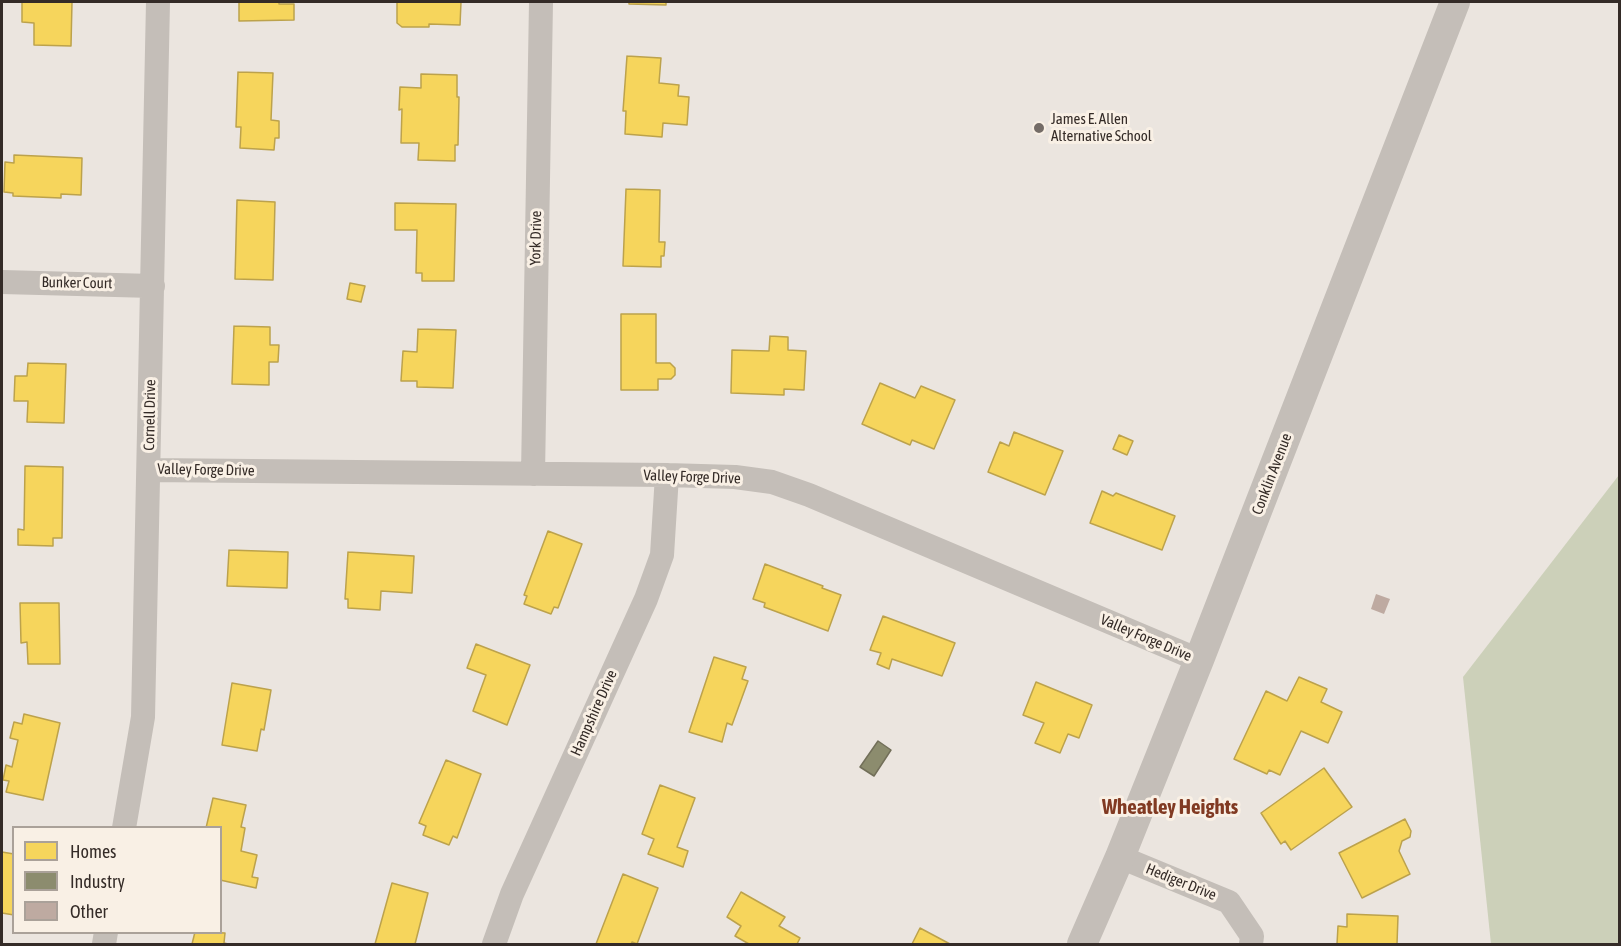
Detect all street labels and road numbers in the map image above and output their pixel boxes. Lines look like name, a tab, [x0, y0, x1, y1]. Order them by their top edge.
street label: York Drive	[527, 210, 545, 266]
street label: Bunker Court	[41, 273, 113, 293]
street label: Cornell Drive	[140, 379, 160, 451]
street label: Conklin Avenue	[1248, 431, 1296, 517]
street label: Valley Forge Drive	[157, 460, 255, 480]
street label: Valley Forge Drive	[643, 466, 741, 488]
street label: Valley Forge Drive	[1098, 611, 1194, 665]
street label: Hampshire Drive	[567, 667, 621, 759]
street label: Hediger Drive	[1143, 860, 1219, 904]

